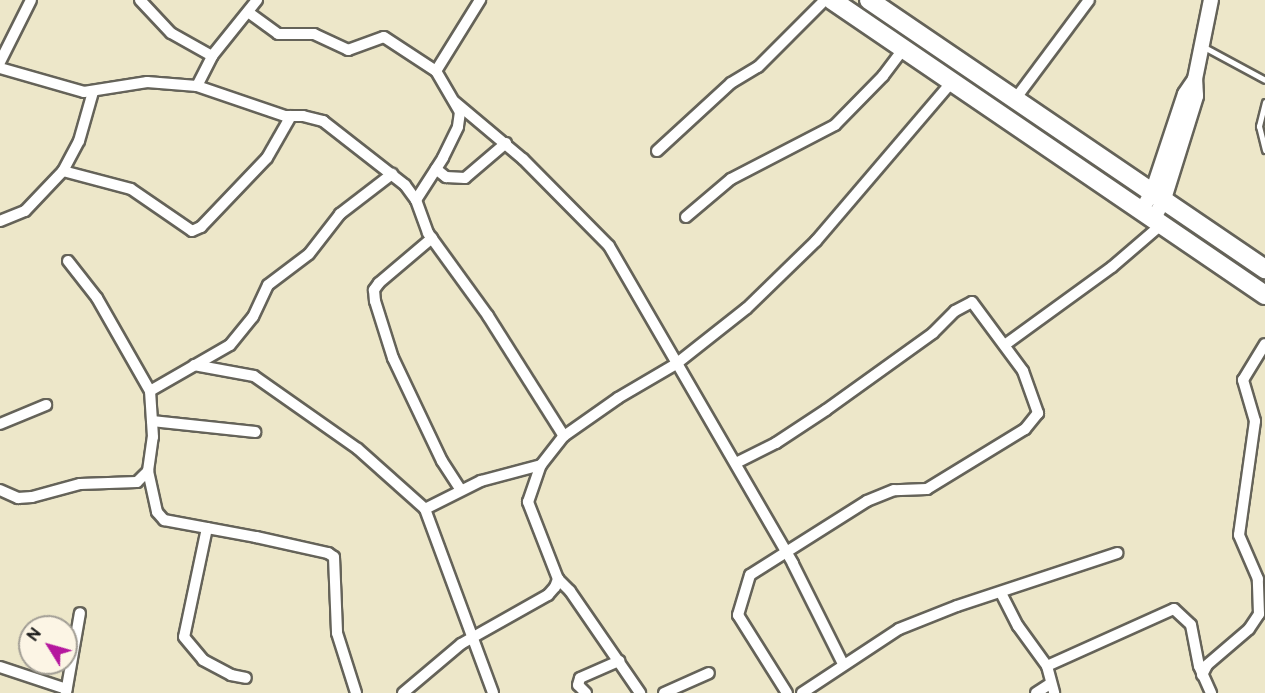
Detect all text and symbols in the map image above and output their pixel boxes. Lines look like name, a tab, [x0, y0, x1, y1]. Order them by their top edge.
north arrow	[18, 615, 78, 675]
text: N	[24, 625, 46, 646]

